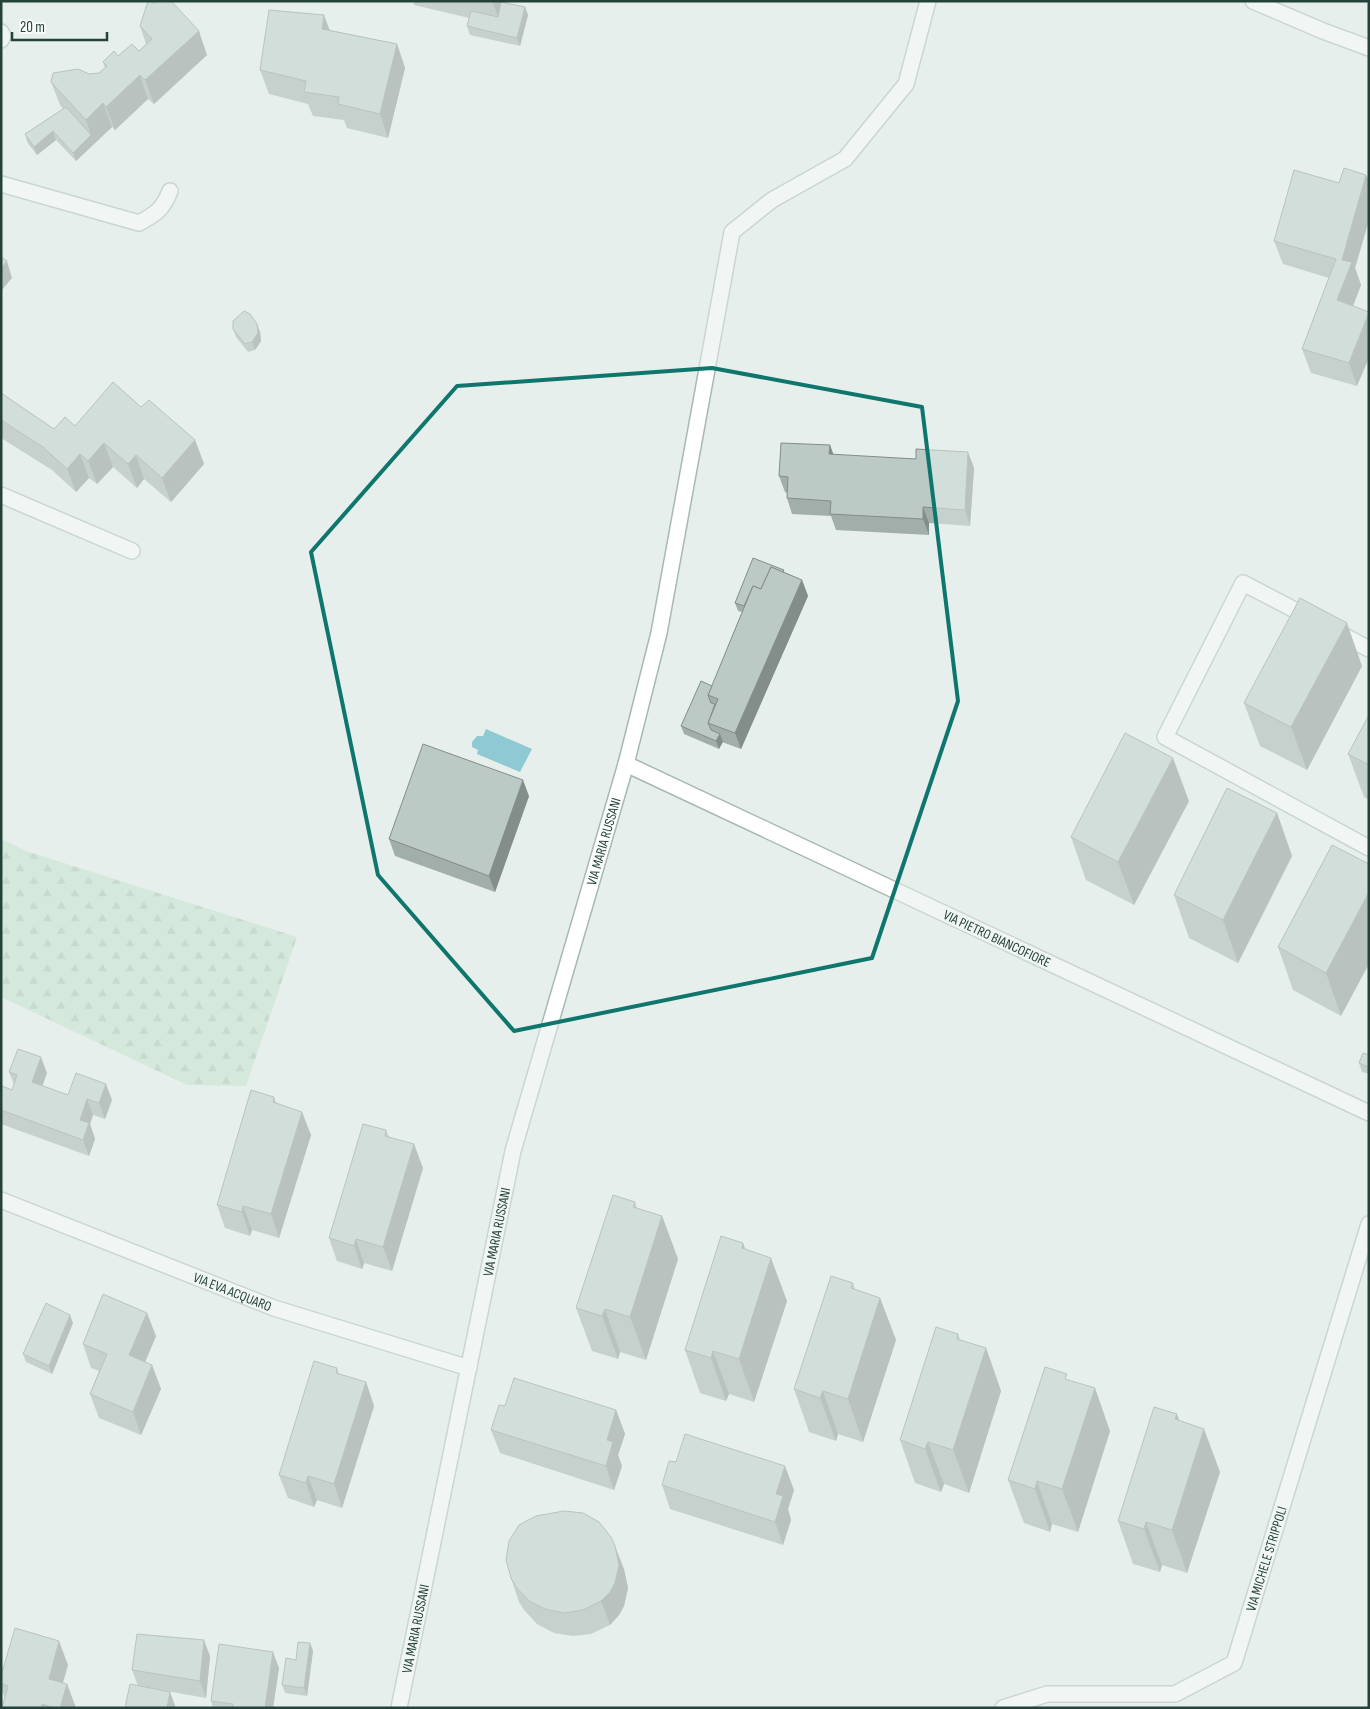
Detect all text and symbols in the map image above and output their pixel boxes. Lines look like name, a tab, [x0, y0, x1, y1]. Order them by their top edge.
scale bar	[12, 10, 108, 42]
text: 20 m	[20, 18, 45, 37]
street label: VIA MARIA RUSSANI	[583, 796, 624, 887]
street label: VIA PIETRO BIANCOFIORE	[941, 906, 1054, 971]
street label: VIA MARIA RUSSANI	[479, 1186, 514, 1278]
street label: VIA EVA ACQUARO	[191, 1268, 274, 1315]
street label: VIA MICHELE STRIPPOLI	[1242, 1504, 1290, 1613]
street label: VIA MARIA RUSSANI	[398, 1583, 433, 1675]

